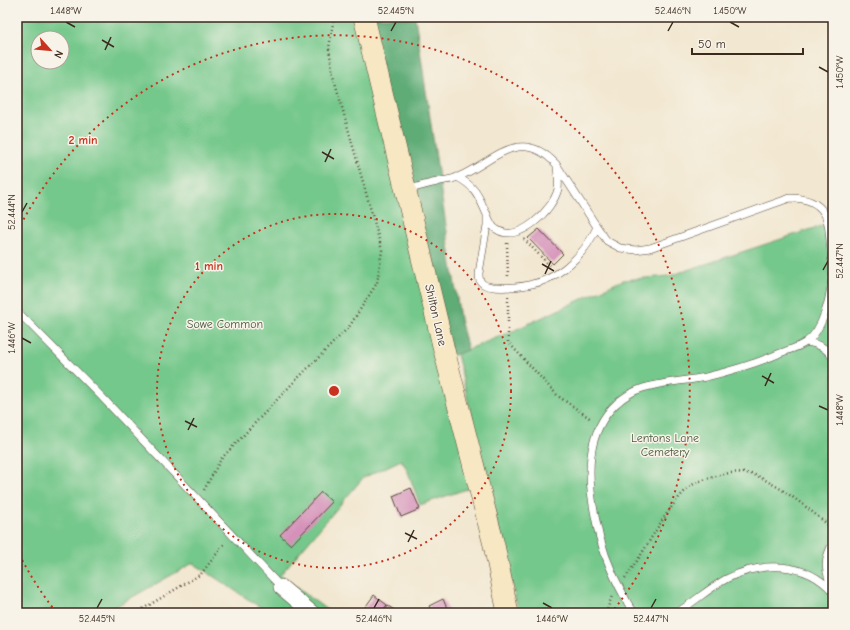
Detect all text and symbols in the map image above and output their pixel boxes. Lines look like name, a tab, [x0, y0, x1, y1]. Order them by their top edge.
text: 1.448°W	[50, 5, 82, 17]
text: 52.445°N	[378, 5, 414, 17]
text: 52.446°N	[655, 5, 691, 17]
text: 1.450°W	[714, 5, 747, 17]
north arrow	[30, 30, 70, 70]
scale bar	[692, 30, 803, 56]
text: 50 m	[698, 37, 726, 51]
text: N	[51, 48, 66, 60]
text: 1.450°W	[834, 55, 846, 88]
text: 2 min	[68, 133, 98, 147]
text: 52.444°N	[6, 194, 18, 230]
text: 52.447°N	[834, 243, 846, 279]
text: 1 min	[195, 259, 223, 273]
street label: Shilton Lane	[422, 283, 450, 347]
park label: Sowe Common	[187, 317, 263, 331]
text: 1.446°W	[6, 322, 18, 354]
centre of rings	[327, 384, 341, 398]
text: 1.448°W	[834, 394, 846, 426]
park label: Lentons Lane Cemetery	[631, 431, 699, 459]
text: 52.445°N	[79, 613, 115, 625]
text: 52.446°N	[356, 613, 392, 625]
text: 1.446°W	[536, 613, 568, 625]
text: 52.447°N	[633, 613, 669, 625]

